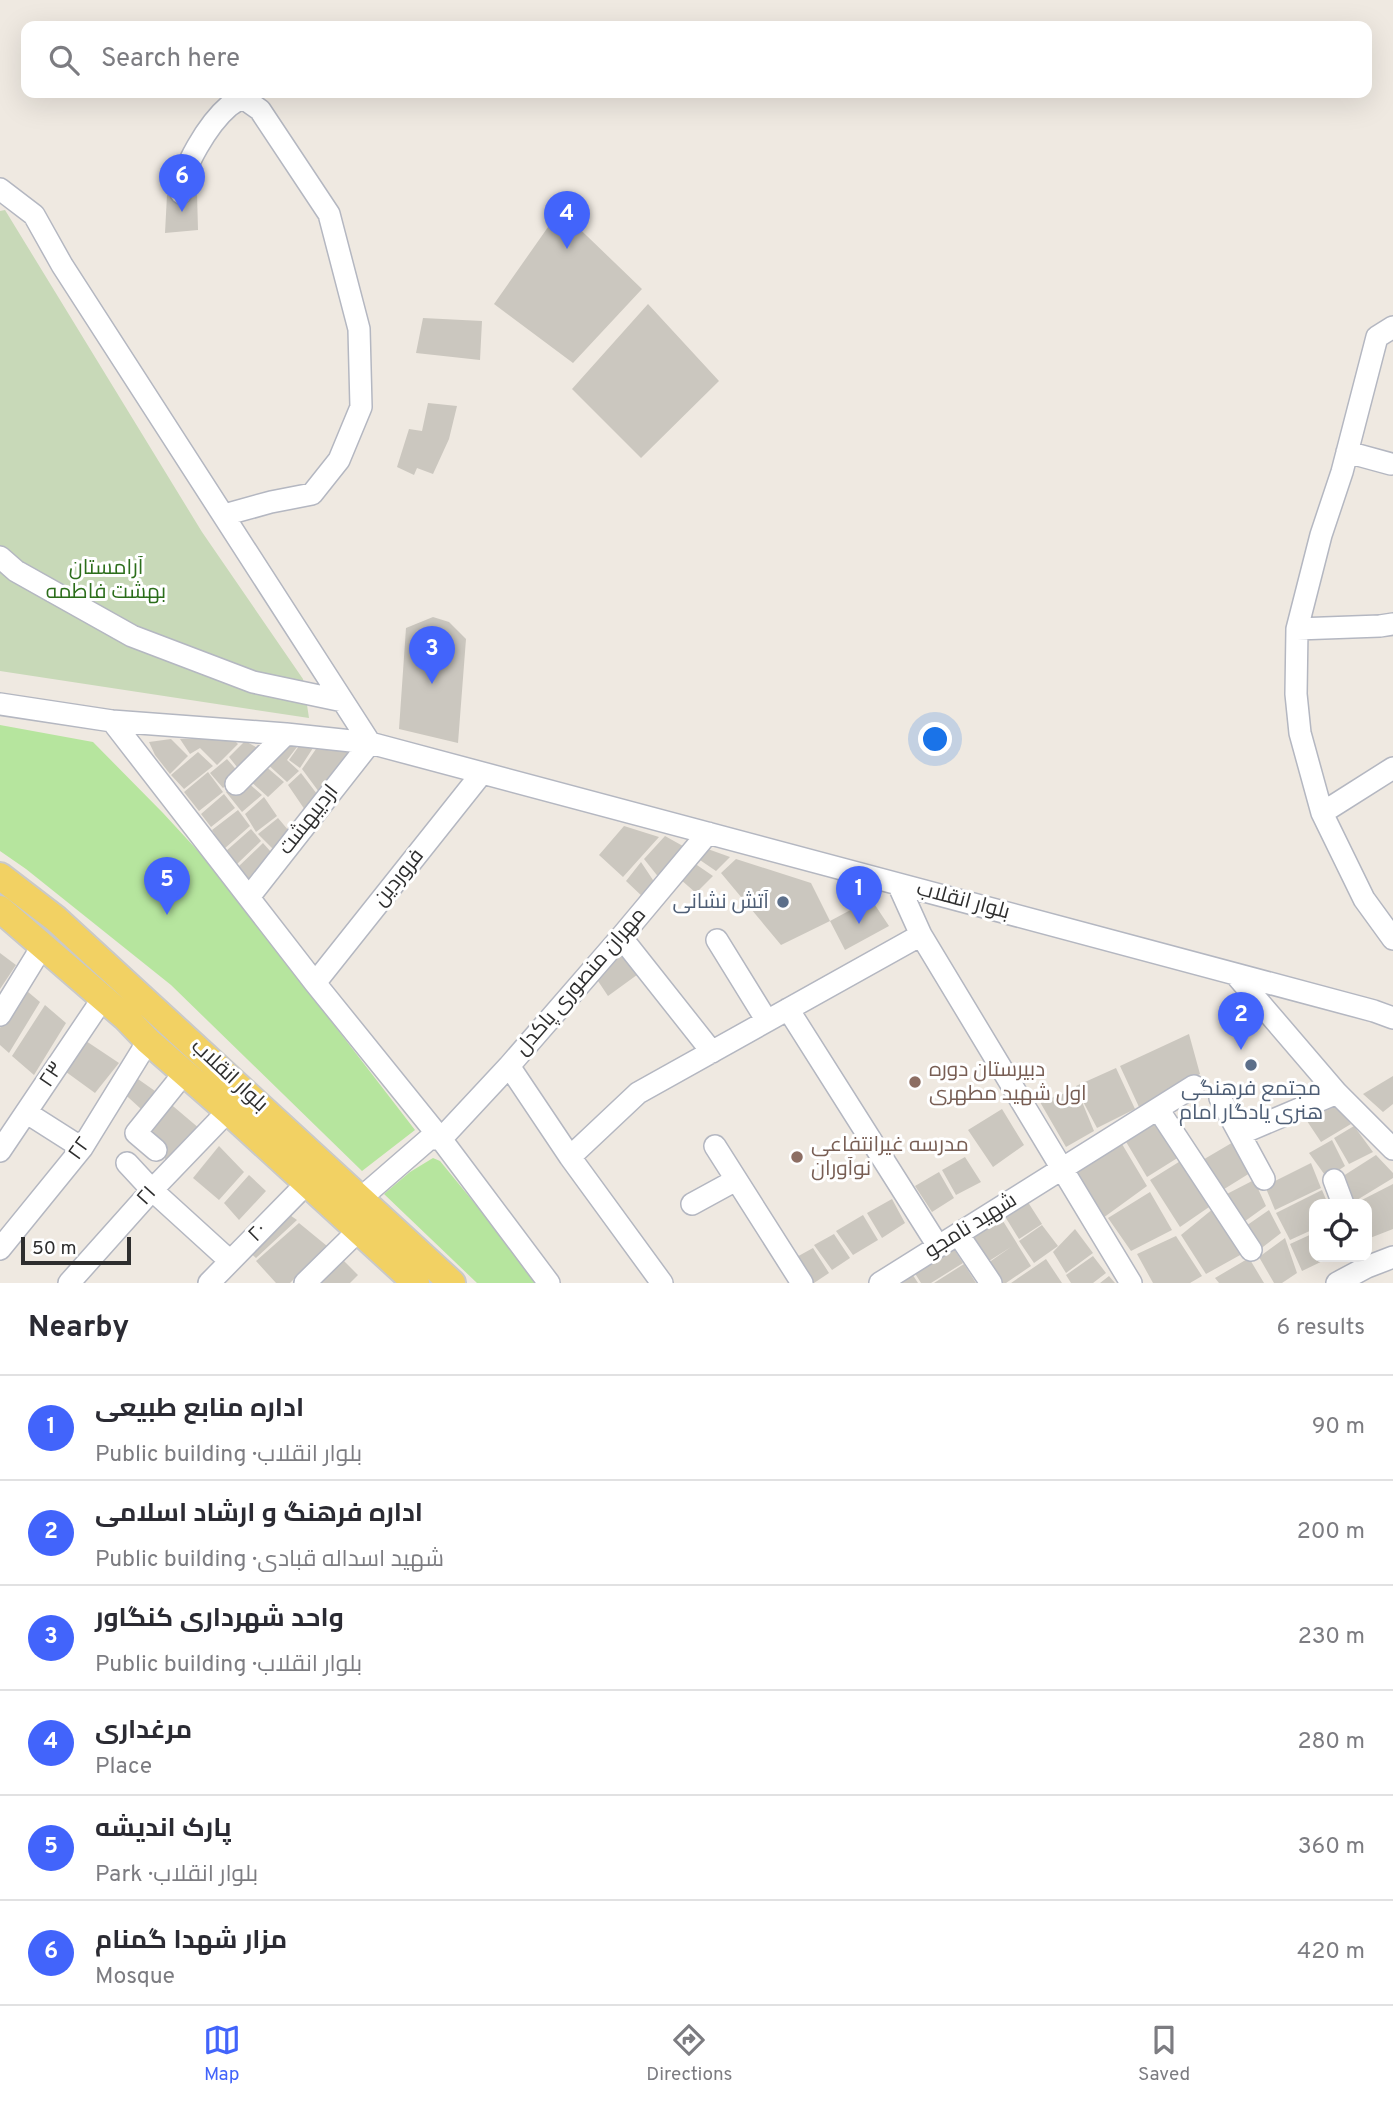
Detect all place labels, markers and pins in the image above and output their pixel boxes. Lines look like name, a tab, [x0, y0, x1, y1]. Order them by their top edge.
pin: 6	[159, 154, 205, 212]
pin: 4	[544, 191, 590, 249]
pin: 3	[409, 626, 455, 684]
pin: 5	[144, 857, 190, 915]
pin: 1	[836, 866, 882, 924]
place label: آتش نشانی	[673, 889, 769, 916]
marker: آتش نشانی	[775, 894, 791, 910]
pin: 2	[1218, 992, 1264, 1050]
place label: دبیرستان دوره اول شهید مطهری	[929, 1057, 1087, 1108]
marker: مجتمع فرهنگی هنری یادگار امام	[1243, 1057, 1259, 1073]
marker: دبیرستان دوره اول شهید مطهری	[907, 1074, 923, 1090]
place label: مجتمع فرهنگی هنری یادگار امام	[1179, 1076, 1323, 1127]
place label: مدرسه غیرانتفاعی نوآوران	[811, 1132, 969, 1183]
marker: مدرسه غیرانتفاعی نوآوران	[789, 1149, 805, 1165]

